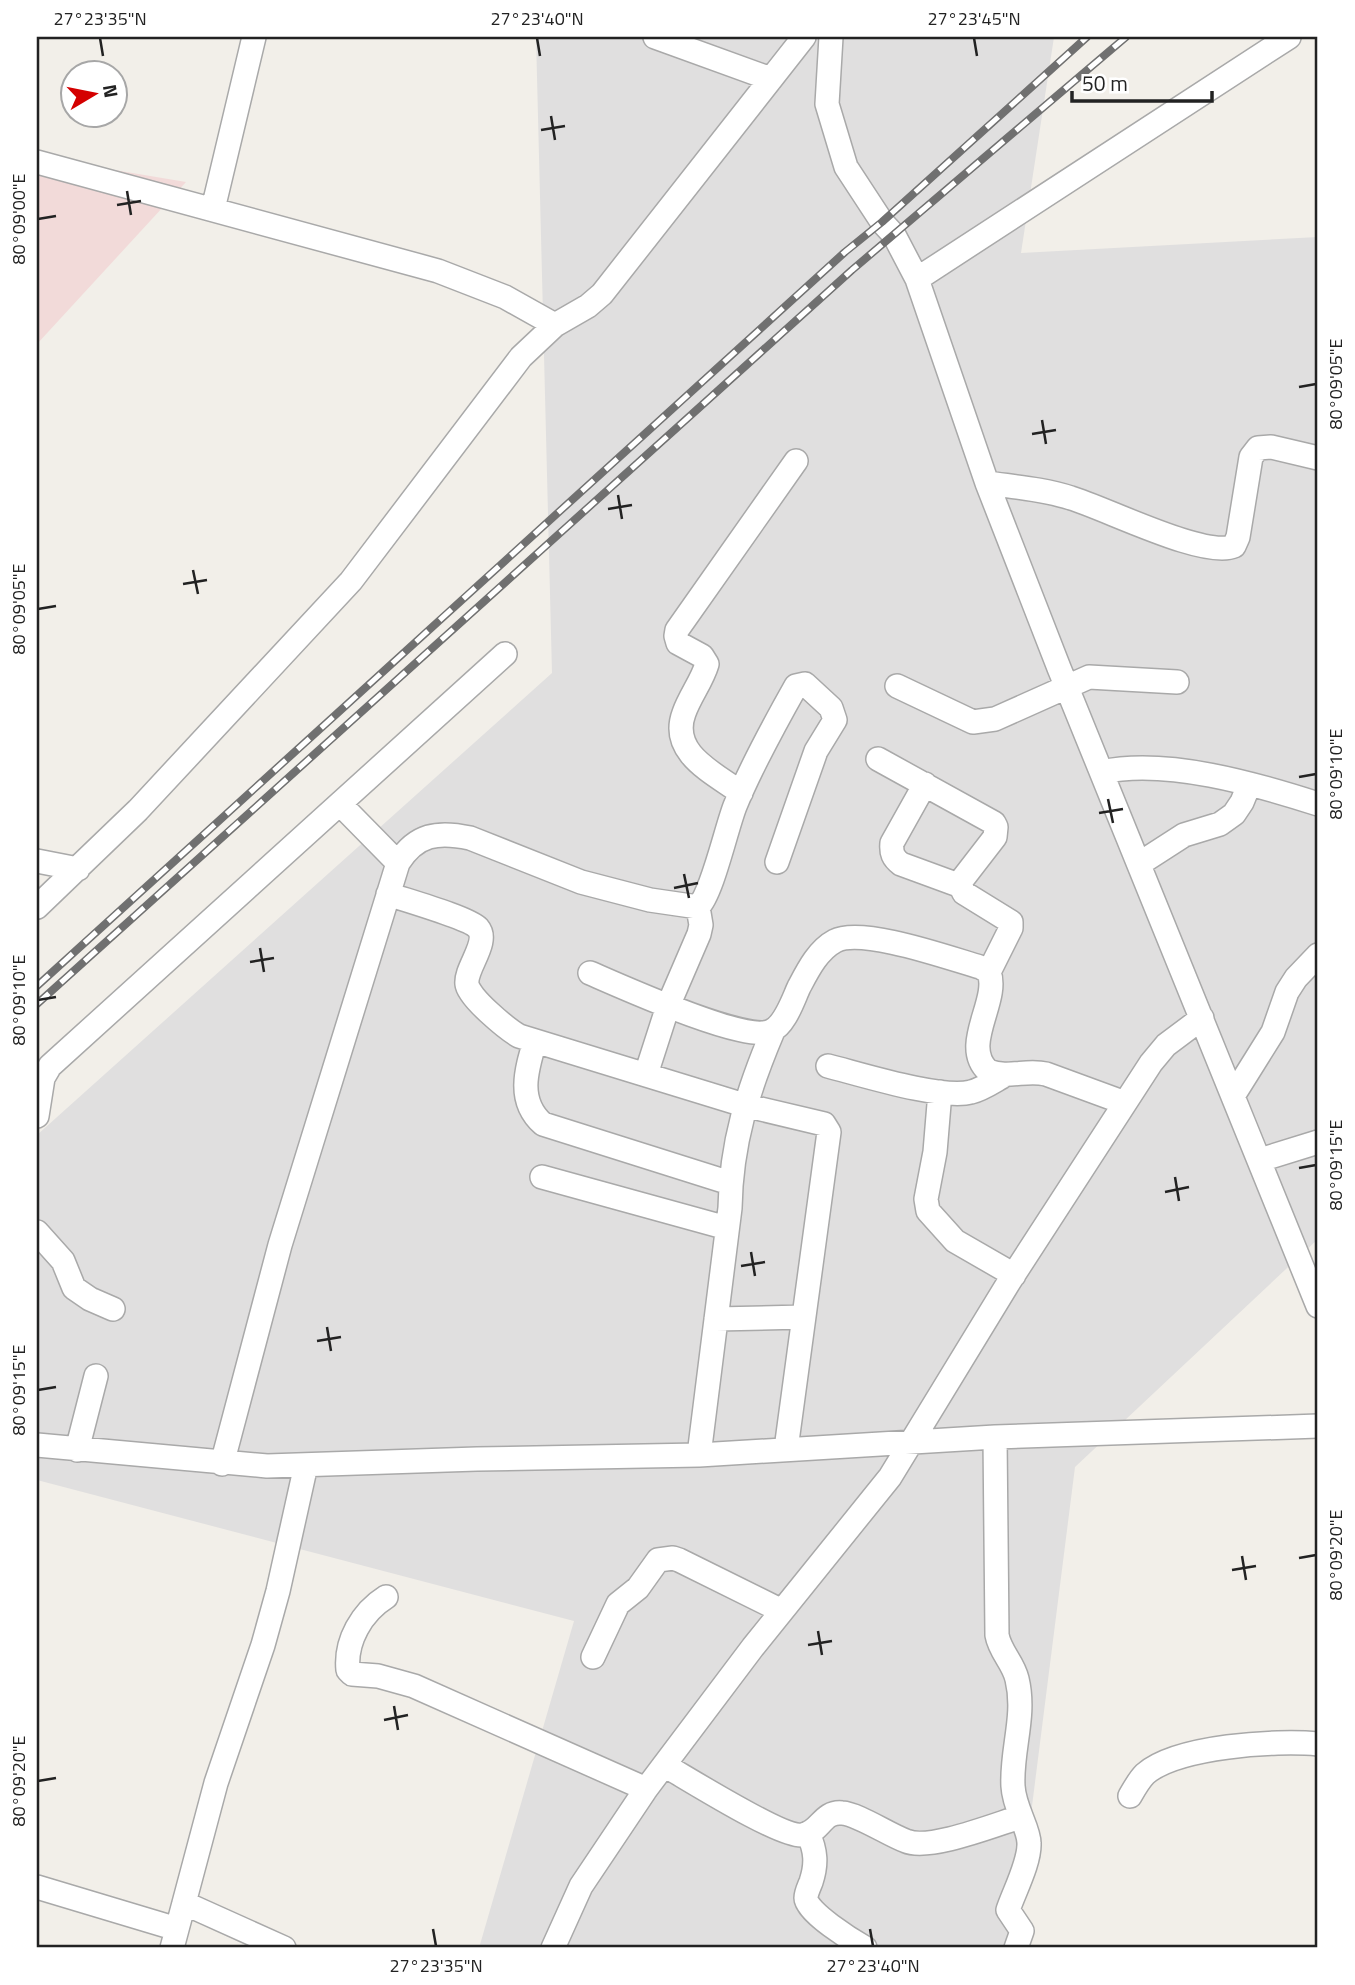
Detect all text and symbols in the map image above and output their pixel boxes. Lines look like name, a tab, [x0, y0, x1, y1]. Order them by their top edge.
text: 27°23'35"N	[53, 5, 147, 32]
text: 27°23'40"N	[490, 5, 584, 32]
text: 27°23'45"N	[927, 5, 1021, 32]
north arrow	[60, 60, 130, 130]
scale bar	[1072, 60, 1212, 104]
text: 50 m	[1082, 67, 1128, 99]
text: N	[96, 82, 127, 100]
text: 80°09'00"E	[5, 173, 32, 264]
text: 80°09'05"E	[1322, 338, 1349, 429]
text: 80°09'05"E	[5, 563, 32, 654]
text: 80°09'10"E	[1322, 728, 1349, 819]
text: 80°09'10"E	[5, 954, 32, 1045]
text: 80°09'15"E	[1322, 1119, 1349, 1210]
text: 80°09'15"E	[5, 1344, 32, 1435]
text: 80°09'20"E	[1322, 1509, 1349, 1600]
text: 80°09'20"E	[5, 1735, 32, 1826]
text: 27°23'35"N	[389, 1952, 483, 1979]
text: 27°23'40"N	[826, 1952, 920, 1979]

